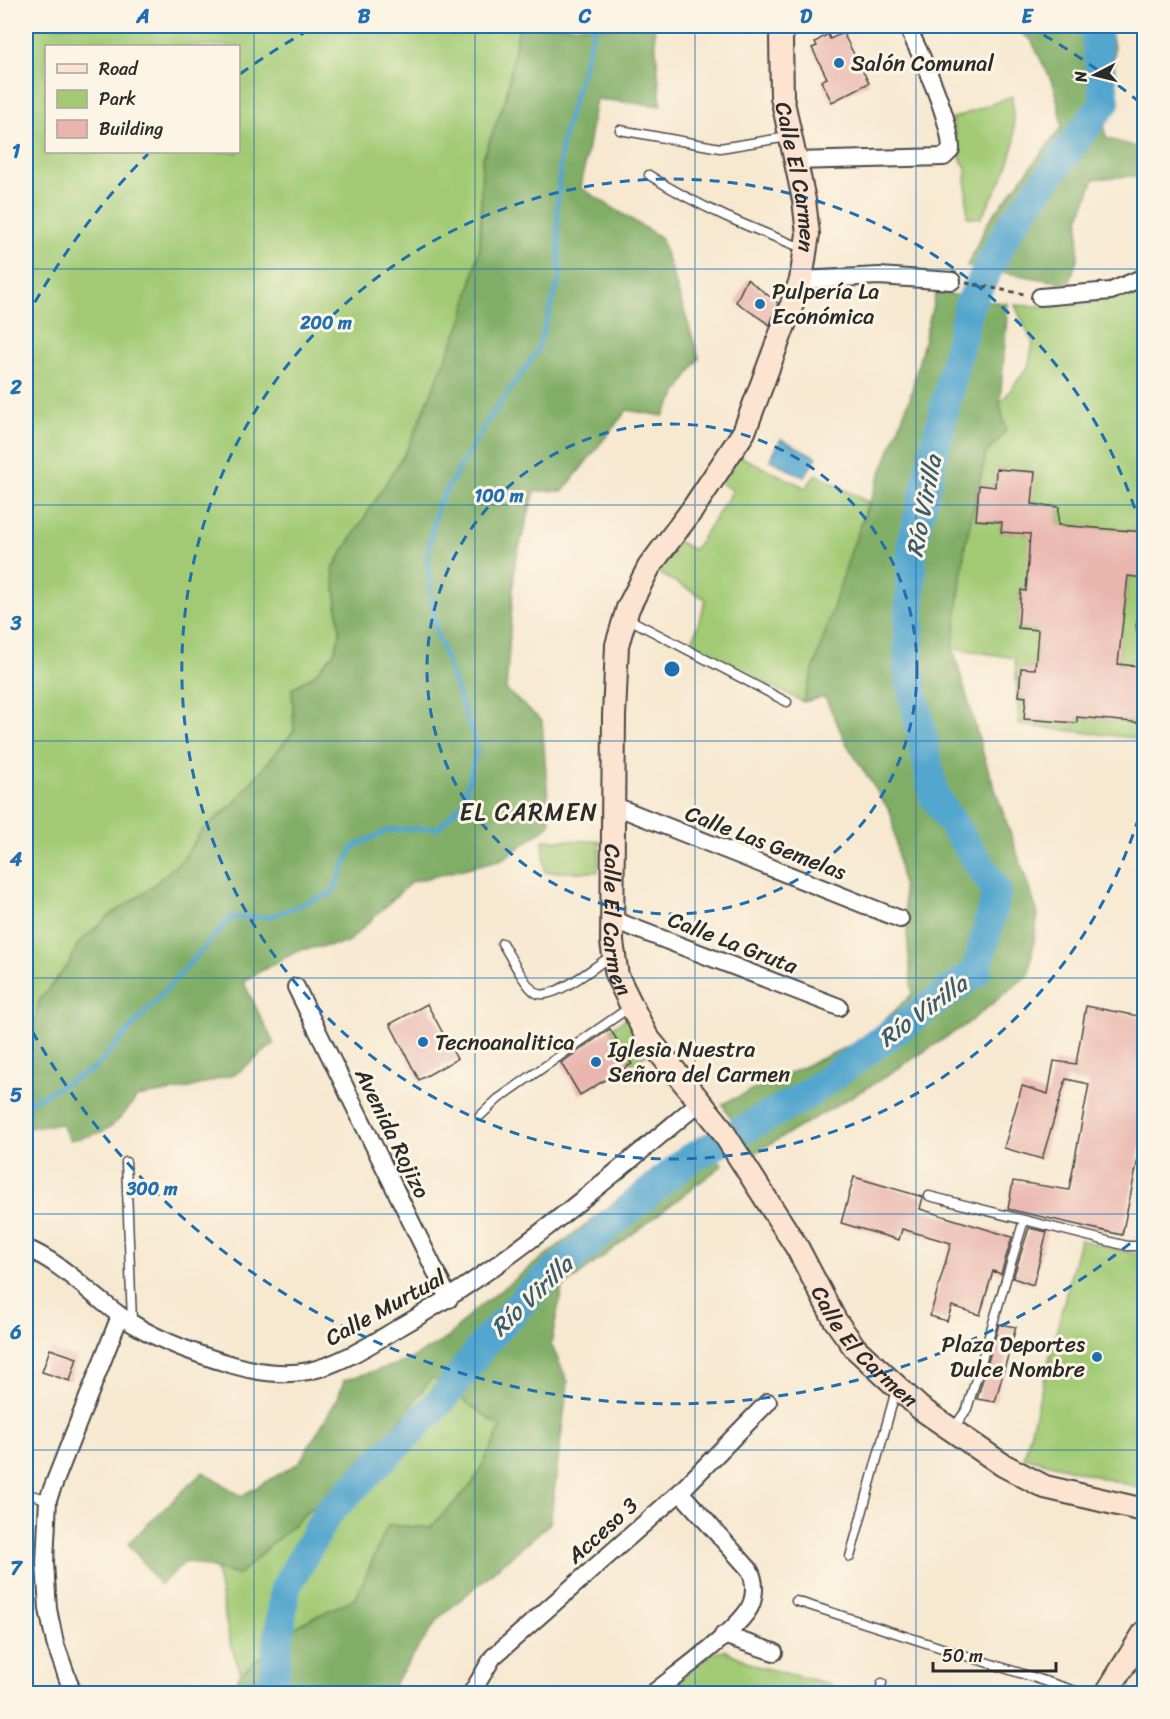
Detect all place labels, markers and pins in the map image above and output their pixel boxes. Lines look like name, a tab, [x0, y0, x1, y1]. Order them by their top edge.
place label: Salón Comunal	[851, 44, 994, 83]
marker: Salón Comunal	[832, 56, 846, 70]
place label: Pulpería La Económica	[772, 272, 879, 336]
marker: Pulpería La Económica	[753, 297, 767, 311]
centre of rings	[662, 659, 682, 679]
place label: Tecnoanalitica	[435, 1023, 575, 1062]
place label: Iglesia Nuestra Señora del Carmen	[607, 1030, 790, 1094]
marker: Tecnoanalitica	[416, 1035, 430, 1049]
marker: Iglesia Nuestra Señora del Carmen	[589, 1055, 603, 1069]
place label: Plaza Deportes Dulce Nombre	[942, 1325, 1085, 1389]
marker: Plaza Deportes Dulce Nombre	[1090, 1350, 1104, 1364]

